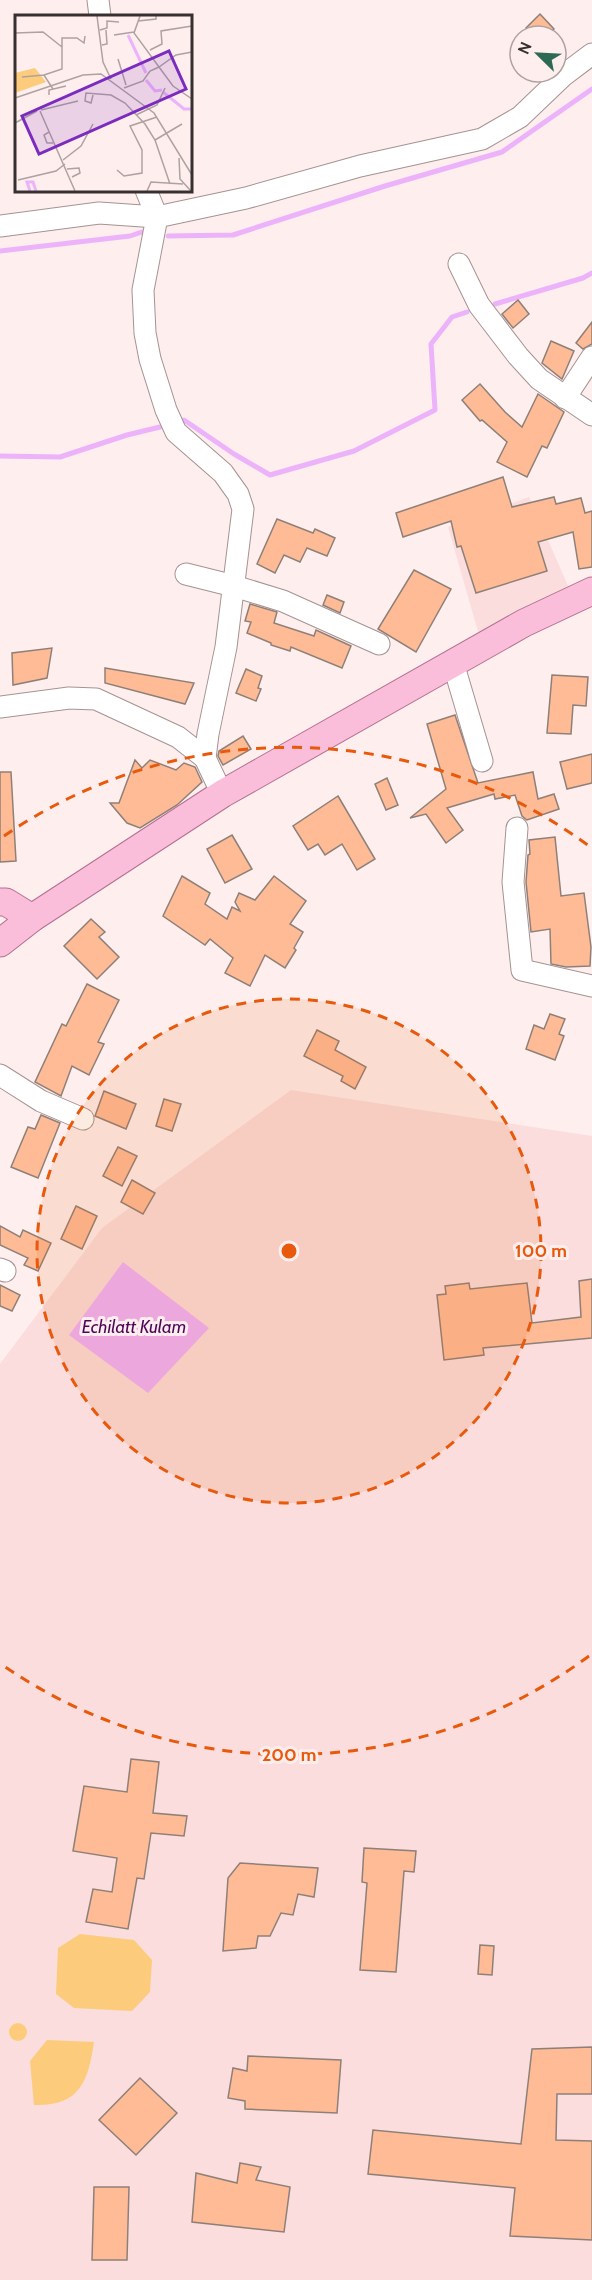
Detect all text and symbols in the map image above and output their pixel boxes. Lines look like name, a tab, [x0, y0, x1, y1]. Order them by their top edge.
inset map	[15, 15, 192, 192]
north arrow	[508, 24, 568, 84]
text: N	[514, 39, 536, 57]
text: 100 m	[515, 1240, 567, 1262]
centre of rings	[279, 1241, 299, 1261]
water label: Echilatt Kulam	[82, 1316, 186, 1338]
text: 200 m	[262, 1744, 316, 1766]

